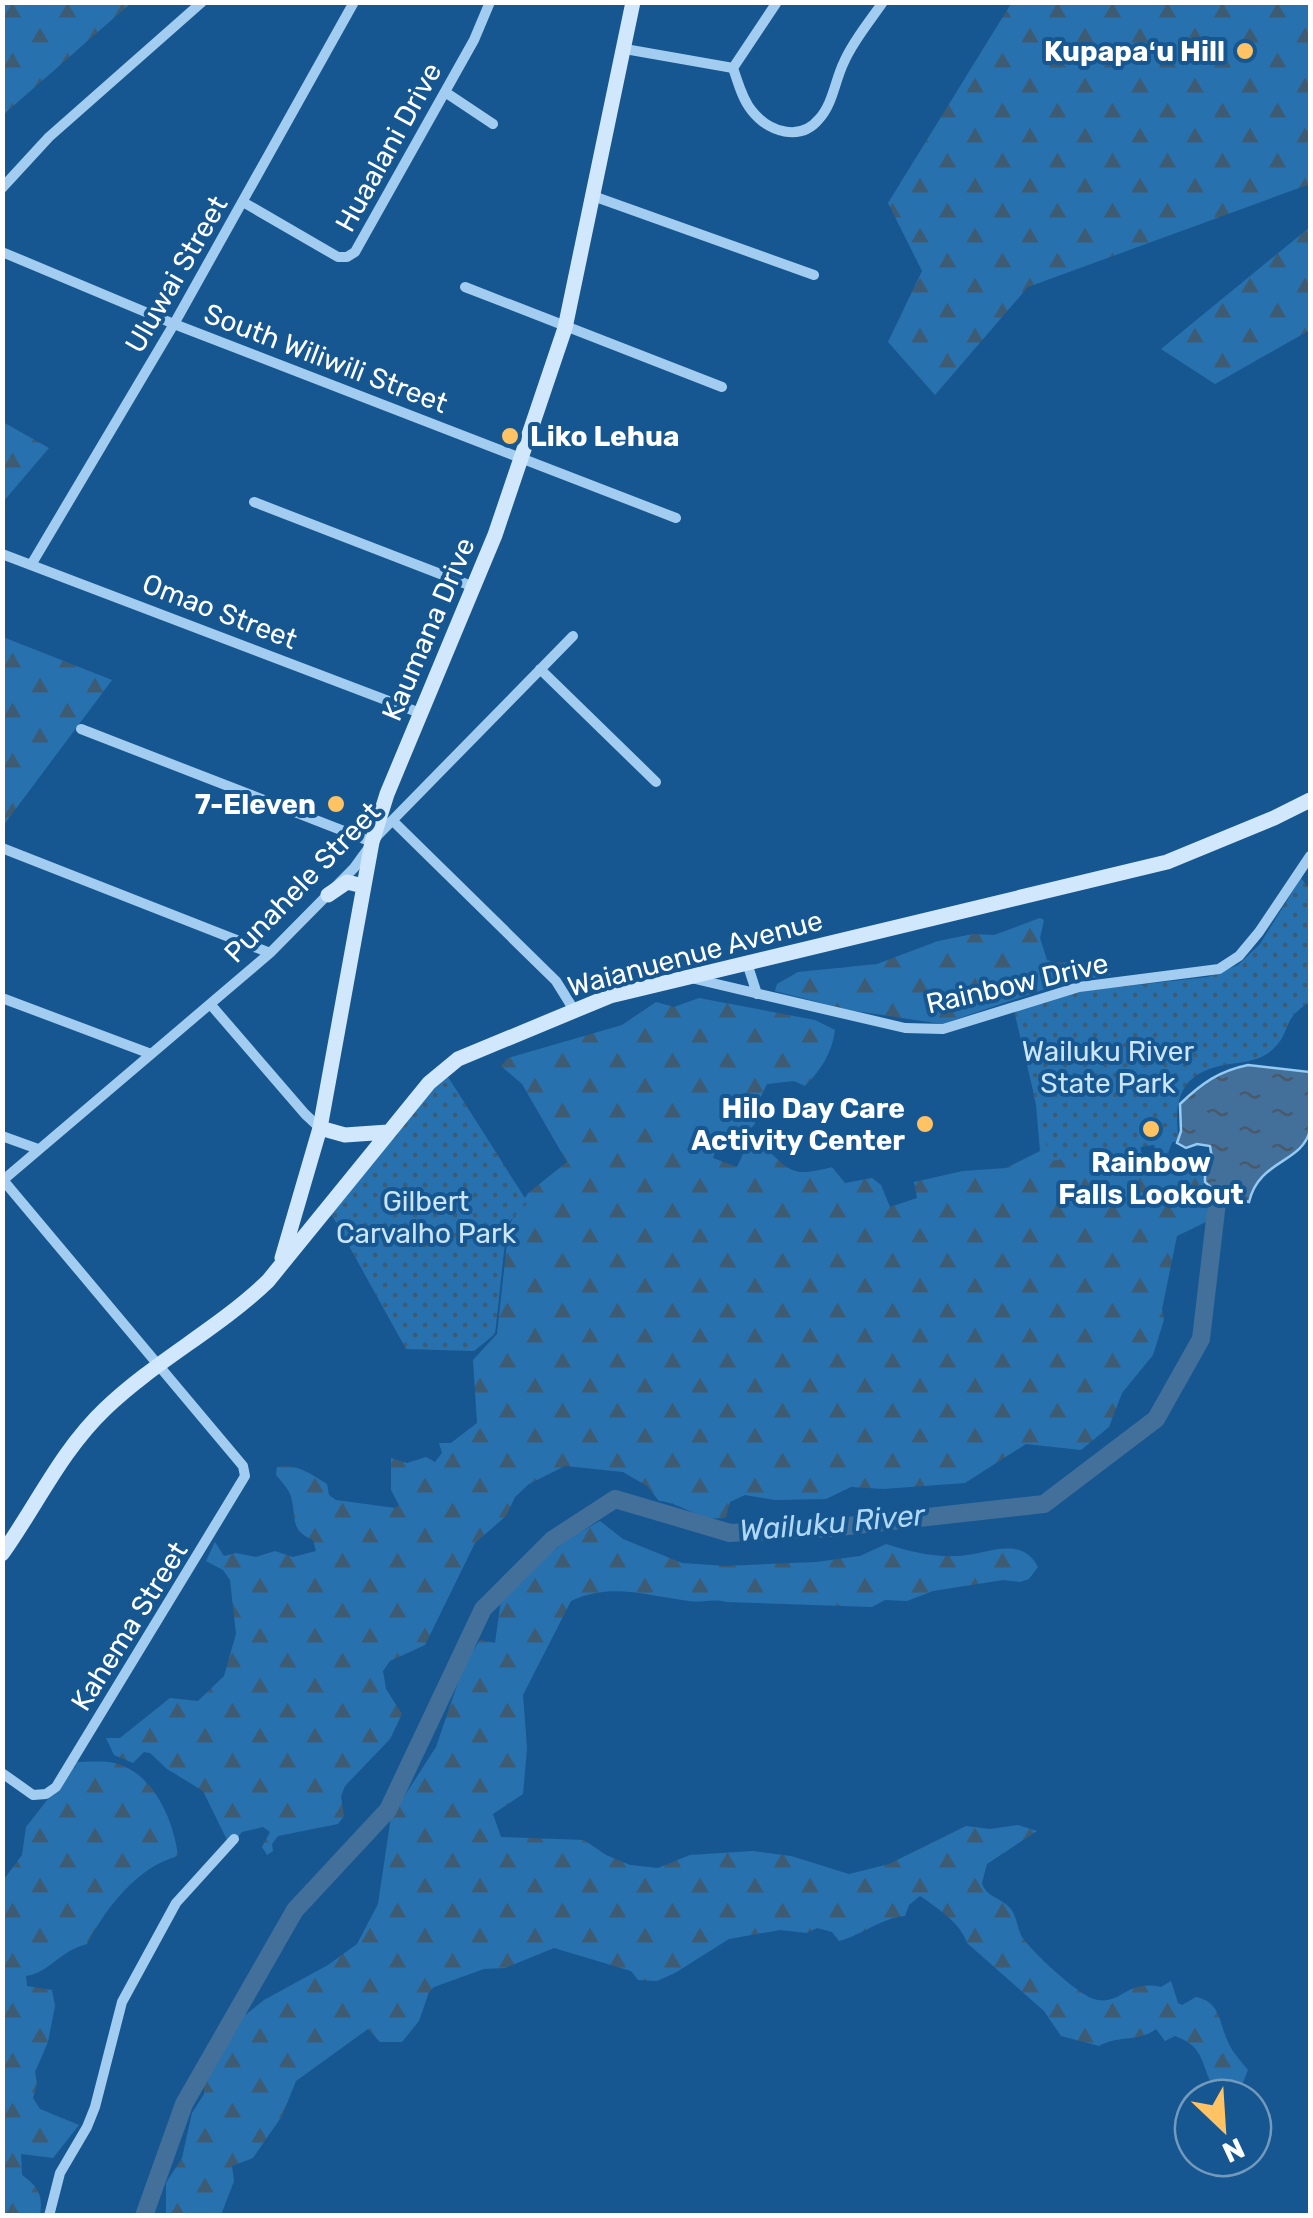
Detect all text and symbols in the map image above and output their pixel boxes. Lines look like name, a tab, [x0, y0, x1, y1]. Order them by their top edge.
place label: Kupapaʻu Hill	[1044, 35, 1225, 68]
marker: Kupapaʻu Hill	[1234, 40, 1256, 62]
street label: Huaalani Drive	[328, 57, 448, 237]
street label: Uluwai Street	[118, 190, 235, 358]
street label: South Wiliwili Street	[199, 297, 452, 420]
place label: Liko Lehua	[530, 420, 679, 453]
marker: Liko Lehua	[499, 425, 521, 447]
street label: Kaumana Drive	[375, 533, 482, 726]
street label: Omao Street	[138, 567, 302, 656]
place label: 7-Eleven	[195, 788, 316, 821]
marker: 7-Eleven	[325, 793, 347, 815]
street label: Punahele Street	[217, 795, 387, 969]
street label: Waianuenue Avenue	[564, 904, 826, 1003]
street label: Rainbow Drive	[923, 946, 1111, 1020]
park label: Wailuku River State Park	[1022, 1035, 1194, 1100]
place label: Hilo Day Care Activity Center	[691, 1092, 905, 1157]
marker: Hilo Day Care Activity Center	[914, 1113, 936, 1135]
marker: Rainbow Falls Lookout	[1140, 1118, 1162, 1140]
place label: Rainbow Falls Lookout	[1058, 1146, 1244, 1211]
park label: Gilbert Carvalho Park	[336, 1185, 517, 1250]
water label: Wailuku River	[738, 1497, 928, 1549]
street label: Kahema Street	[64, 1536, 195, 1717]
north arrow	[1173, 2078, 1273, 2178]
text: N	[1217, 2131, 1249, 2169]

